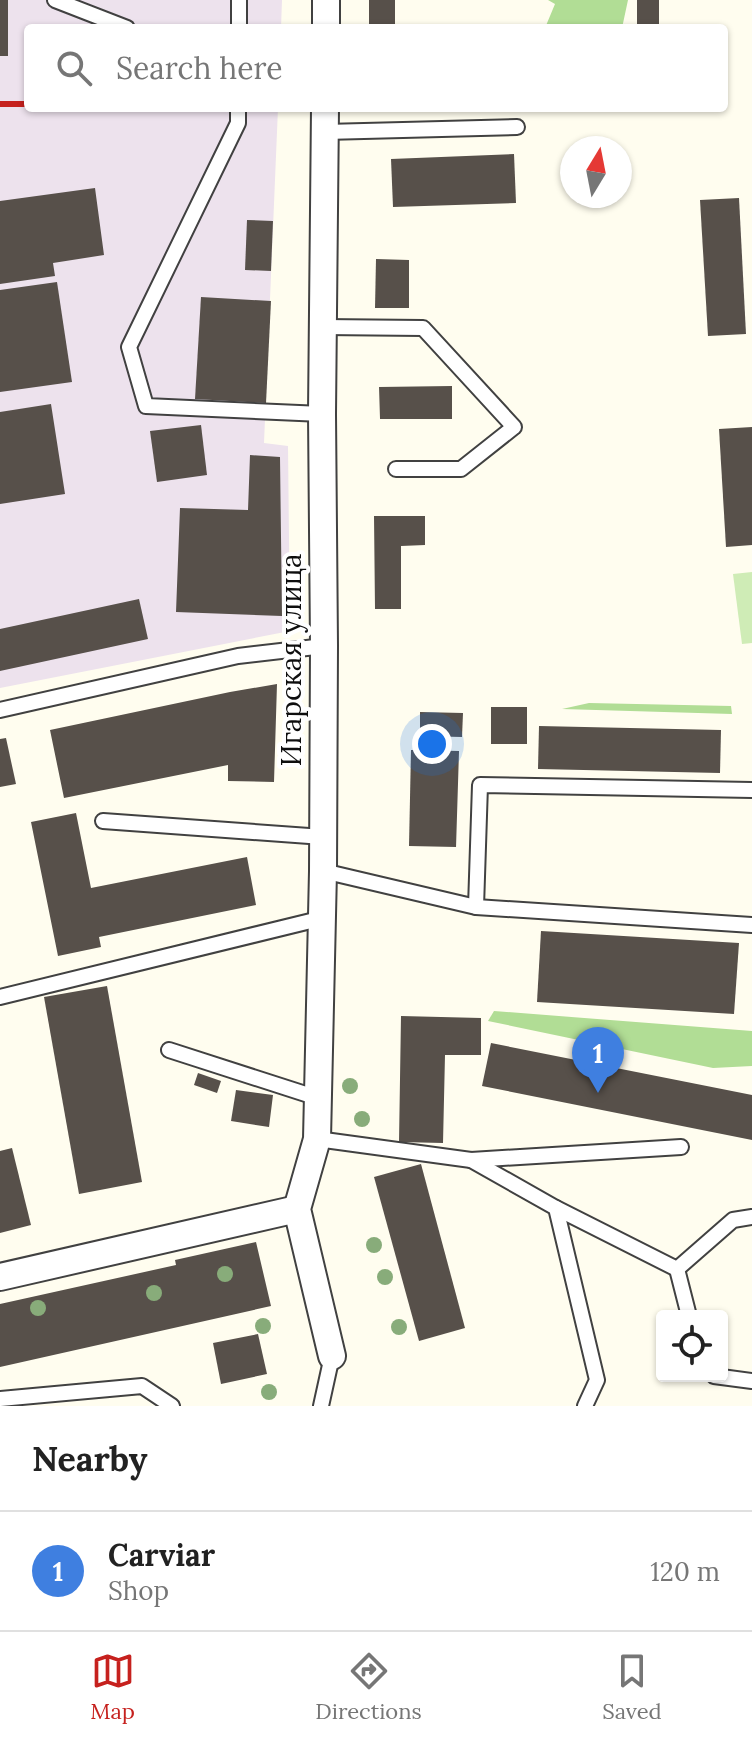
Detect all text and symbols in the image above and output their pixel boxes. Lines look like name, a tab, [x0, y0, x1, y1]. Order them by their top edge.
search box	[24, 24, 728, 112]
icon: search	[52, 46, 96, 90]
text: Search here	[116, 49, 283, 87]
north arrow	[560, 136, 632, 208]
street label: Игарская улица	[273, 554, 309, 766]
your location	[412, 724, 452, 764]
pin: 1	[572, 1027, 624, 1093]
map controls	[656, 1310, 728, 1382]
button: locate	[656, 1310, 728, 1382]
text: Nearby	[32, 1437, 148, 1480]
text: Carviar	[108, 1536, 215, 1574]
text: 1	[53, 1555, 63, 1588]
text: 120 m	[650, 1555, 720, 1588]
text: Shop	[108, 1574, 169, 1607]
tab: Map	[90, 1649, 135, 1725]
tab: Directions	[315, 1649, 422, 1725]
tab: Saved	[602, 1649, 662, 1725]

